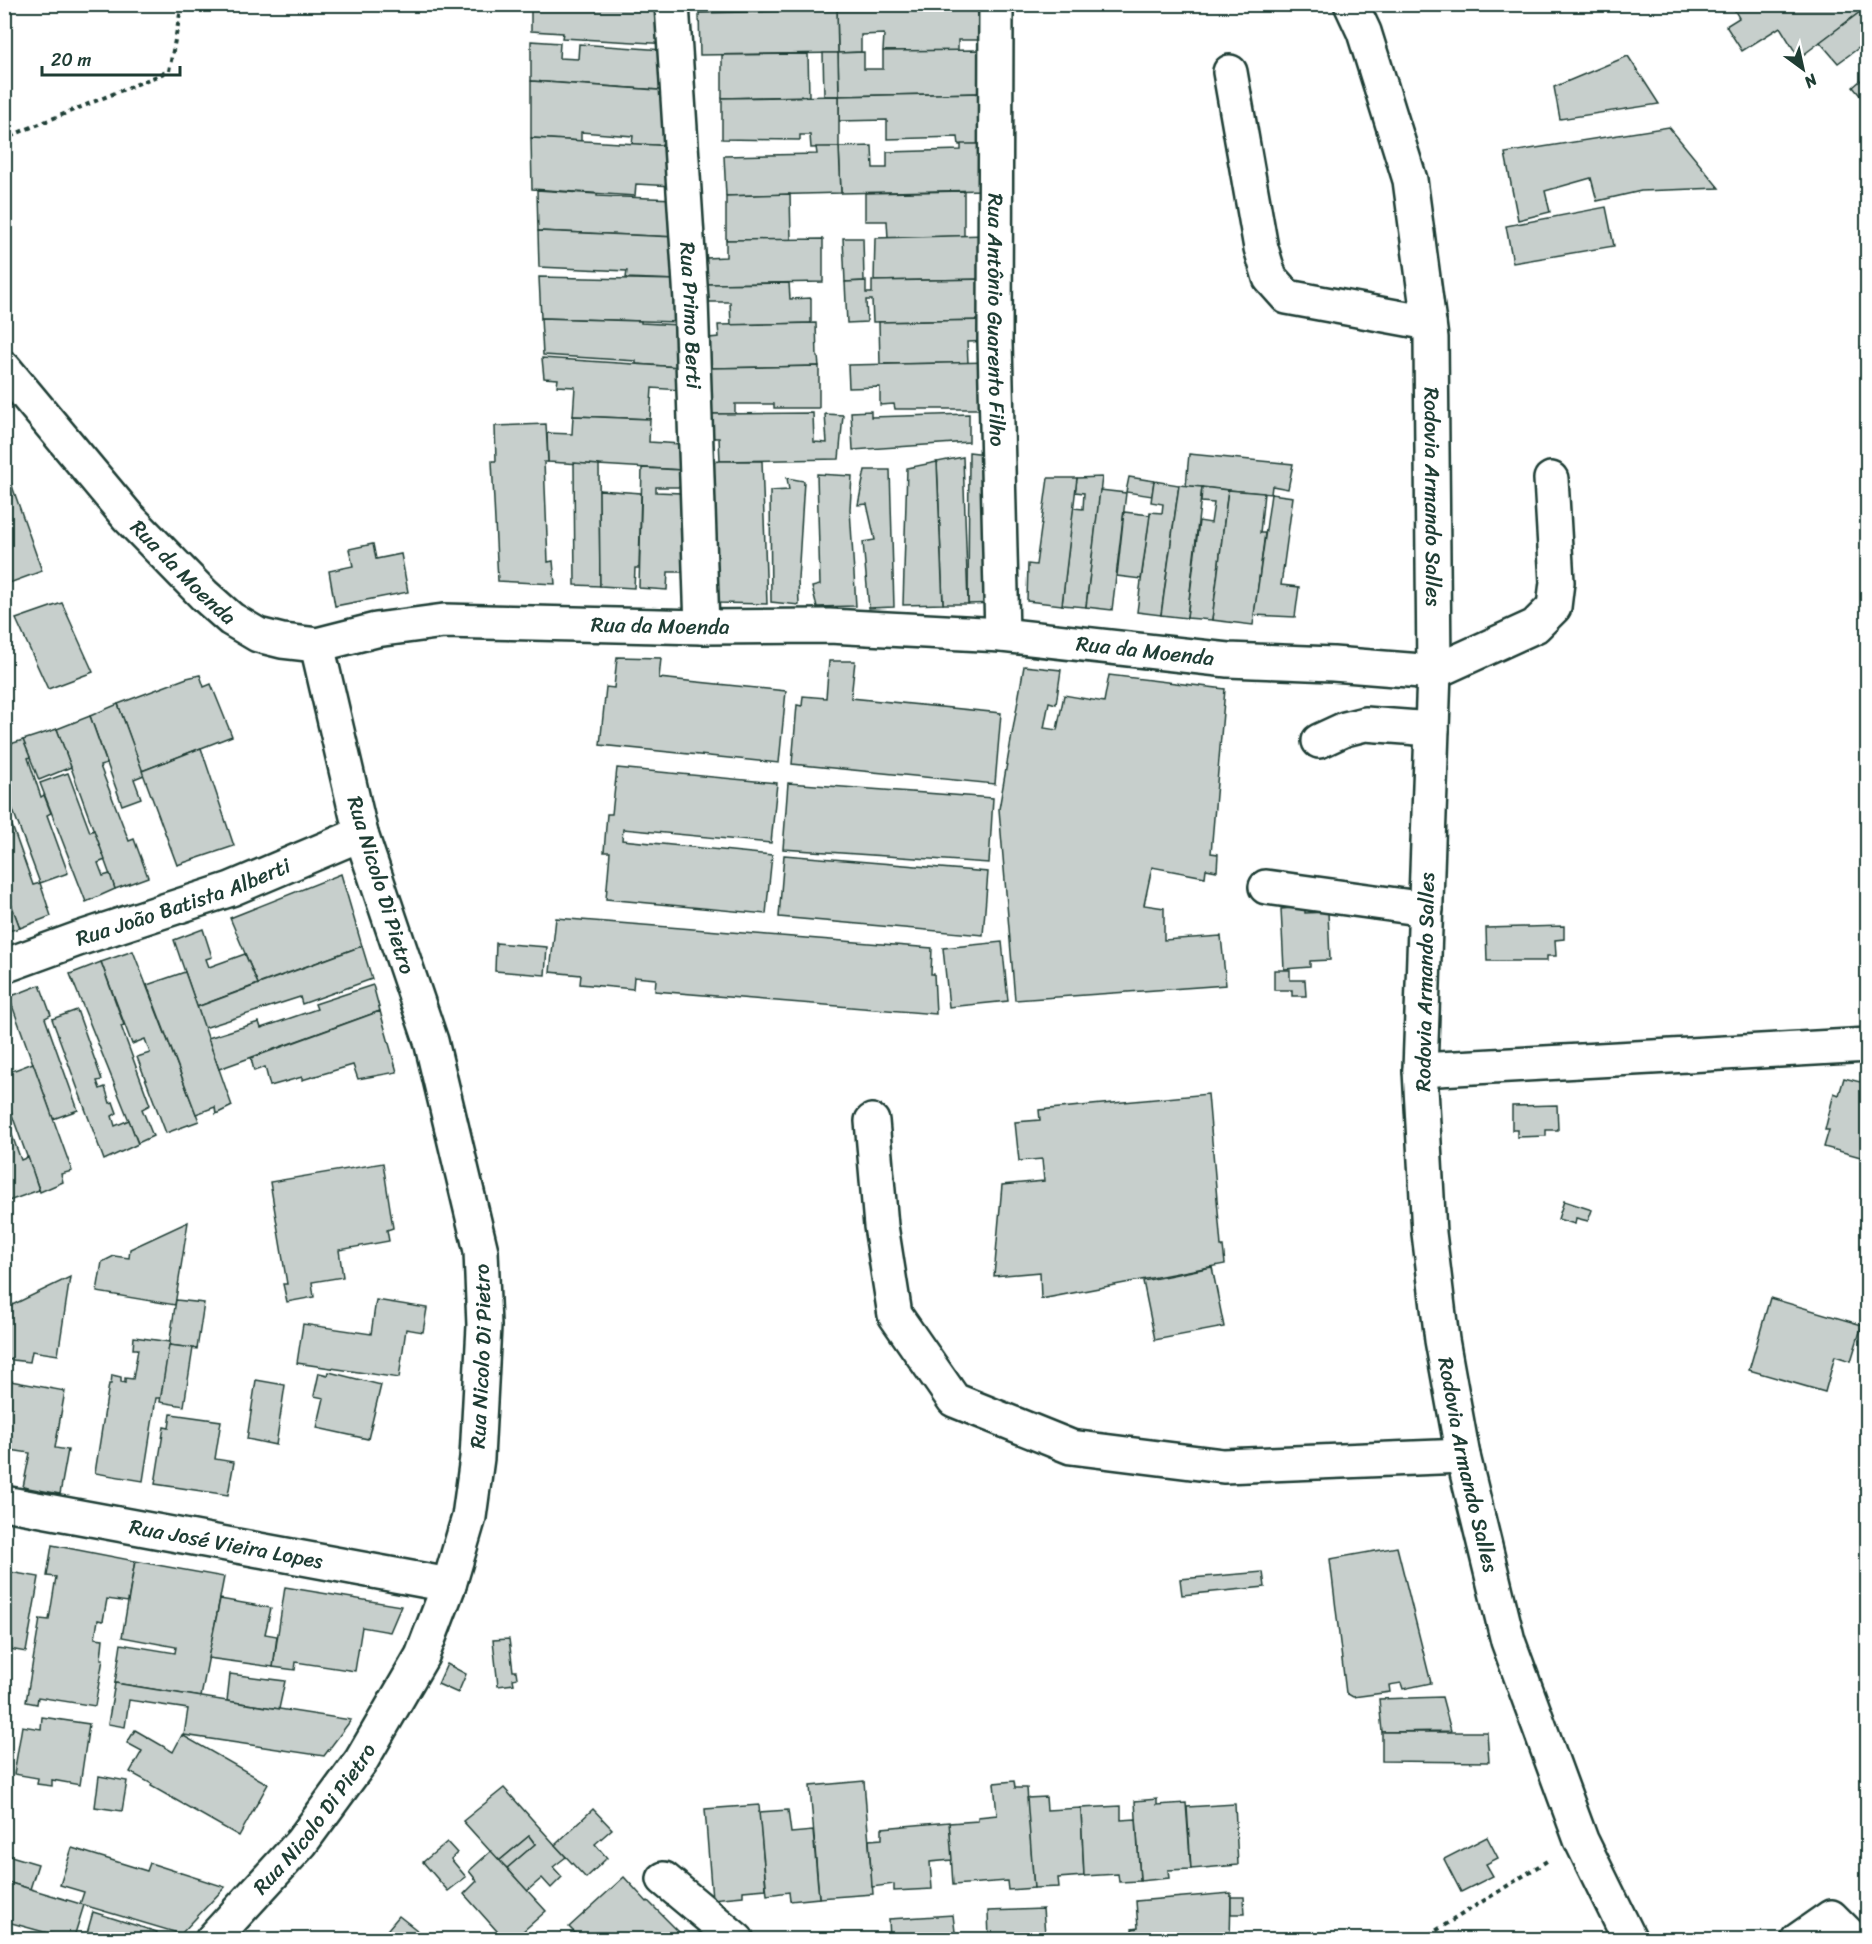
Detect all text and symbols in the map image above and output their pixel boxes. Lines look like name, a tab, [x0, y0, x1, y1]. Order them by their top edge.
scale bar	[42, 39, 180, 77]
north arrow	[1773, 39, 1833, 99]
text: 20 m	[51, 44, 91, 76]
text: N	[1798, 65, 1824, 97]
street label: Rua Antônio Guarento Filho	[976, 193, 1017, 447]
street label: Rua Primo Berti	[668, 241, 713, 391]
street label: Rodovia Armando Salles	[1412, 387, 1452, 607]
street label: Rua da Moenda	[121, 510, 246, 635]
street label: Rua da Moenda	[590, 605, 730, 646]
street label: Rua da Moenda	[1074, 624, 1217, 677]
street label: Rua Nicolo Di Pietro	[336, 791, 426, 979]
street label: Rua João Batista Alberti	[71, 846, 298, 958]
street label: Rodovia Armando Salles	[1404, 872, 1446, 1092]
street label: Rua Nicolo Di Pietro	[459, 1263, 503, 1450]
street label: Rodovia Armando Salles	[1426, 1354, 1510, 1577]
street label: Rua José Vieira Lopes	[126, 1508, 326, 1580]
street label: Rua Nicolo Di Pietro	[243, 1736, 387, 1904]

